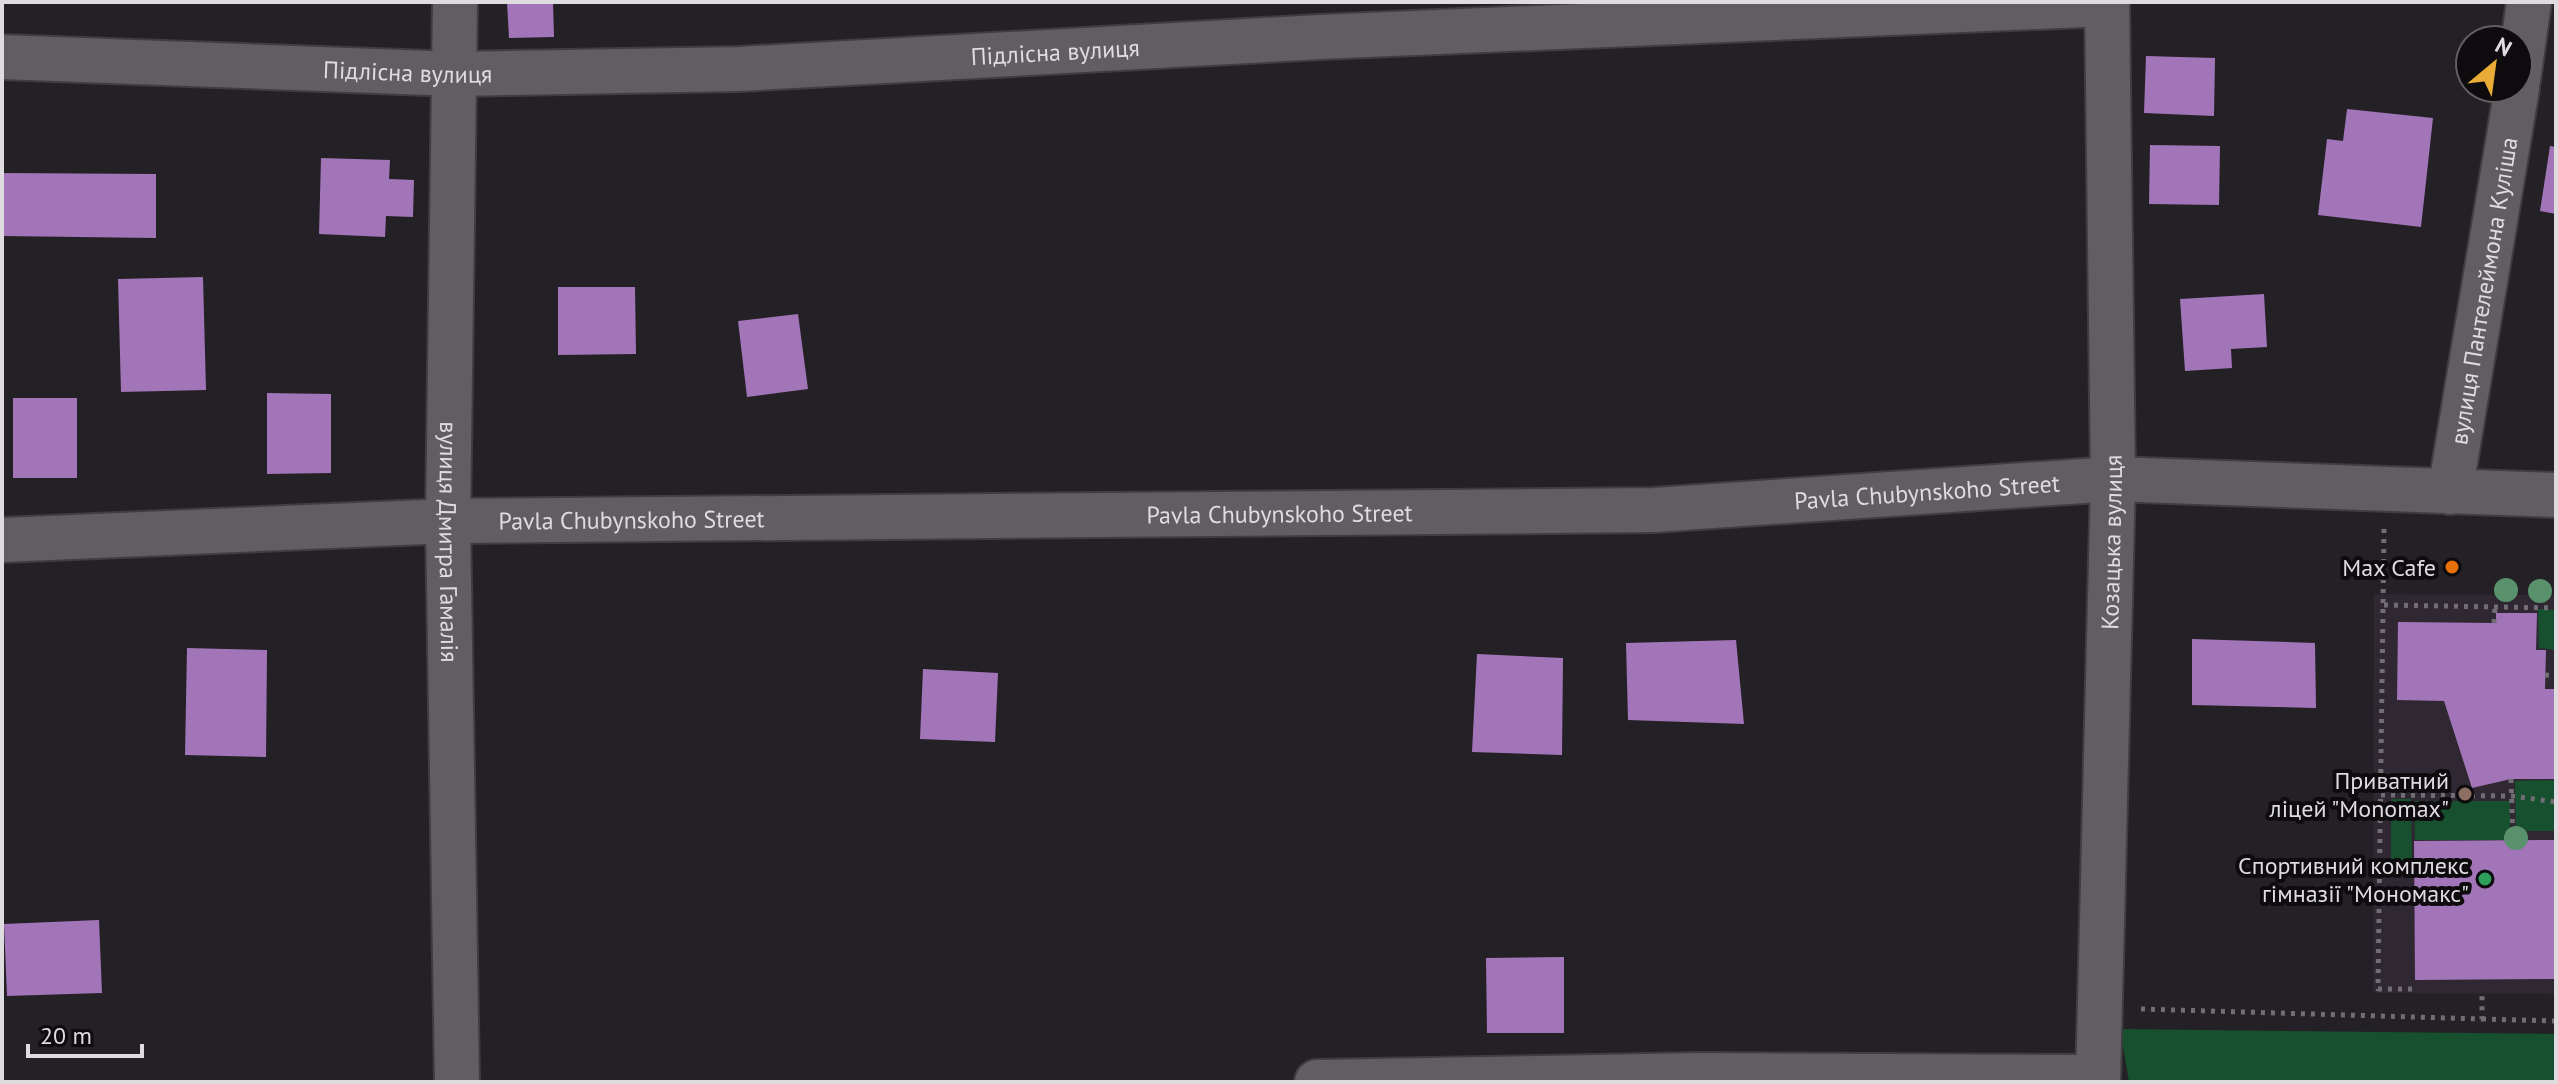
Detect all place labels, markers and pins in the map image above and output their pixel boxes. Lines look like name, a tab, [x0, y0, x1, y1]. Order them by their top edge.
place label: Max Cafe	[2342, 552, 2436, 583]
marker: Max Cafe	[2443, 558, 2461, 576]
place label: Приватний ліцей "Monomax"	[2269, 765, 2449, 824]
marker: Приватний ліцей "Monomax"	[2456, 785, 2474, 803]
place label: Спортивний комплекс гімназії "Мономакс"	[2238, 850, 2469, 909]
marker: Спортивний комплекс гімназії "Мономакс"	[2476, 870, 2494, 888]

